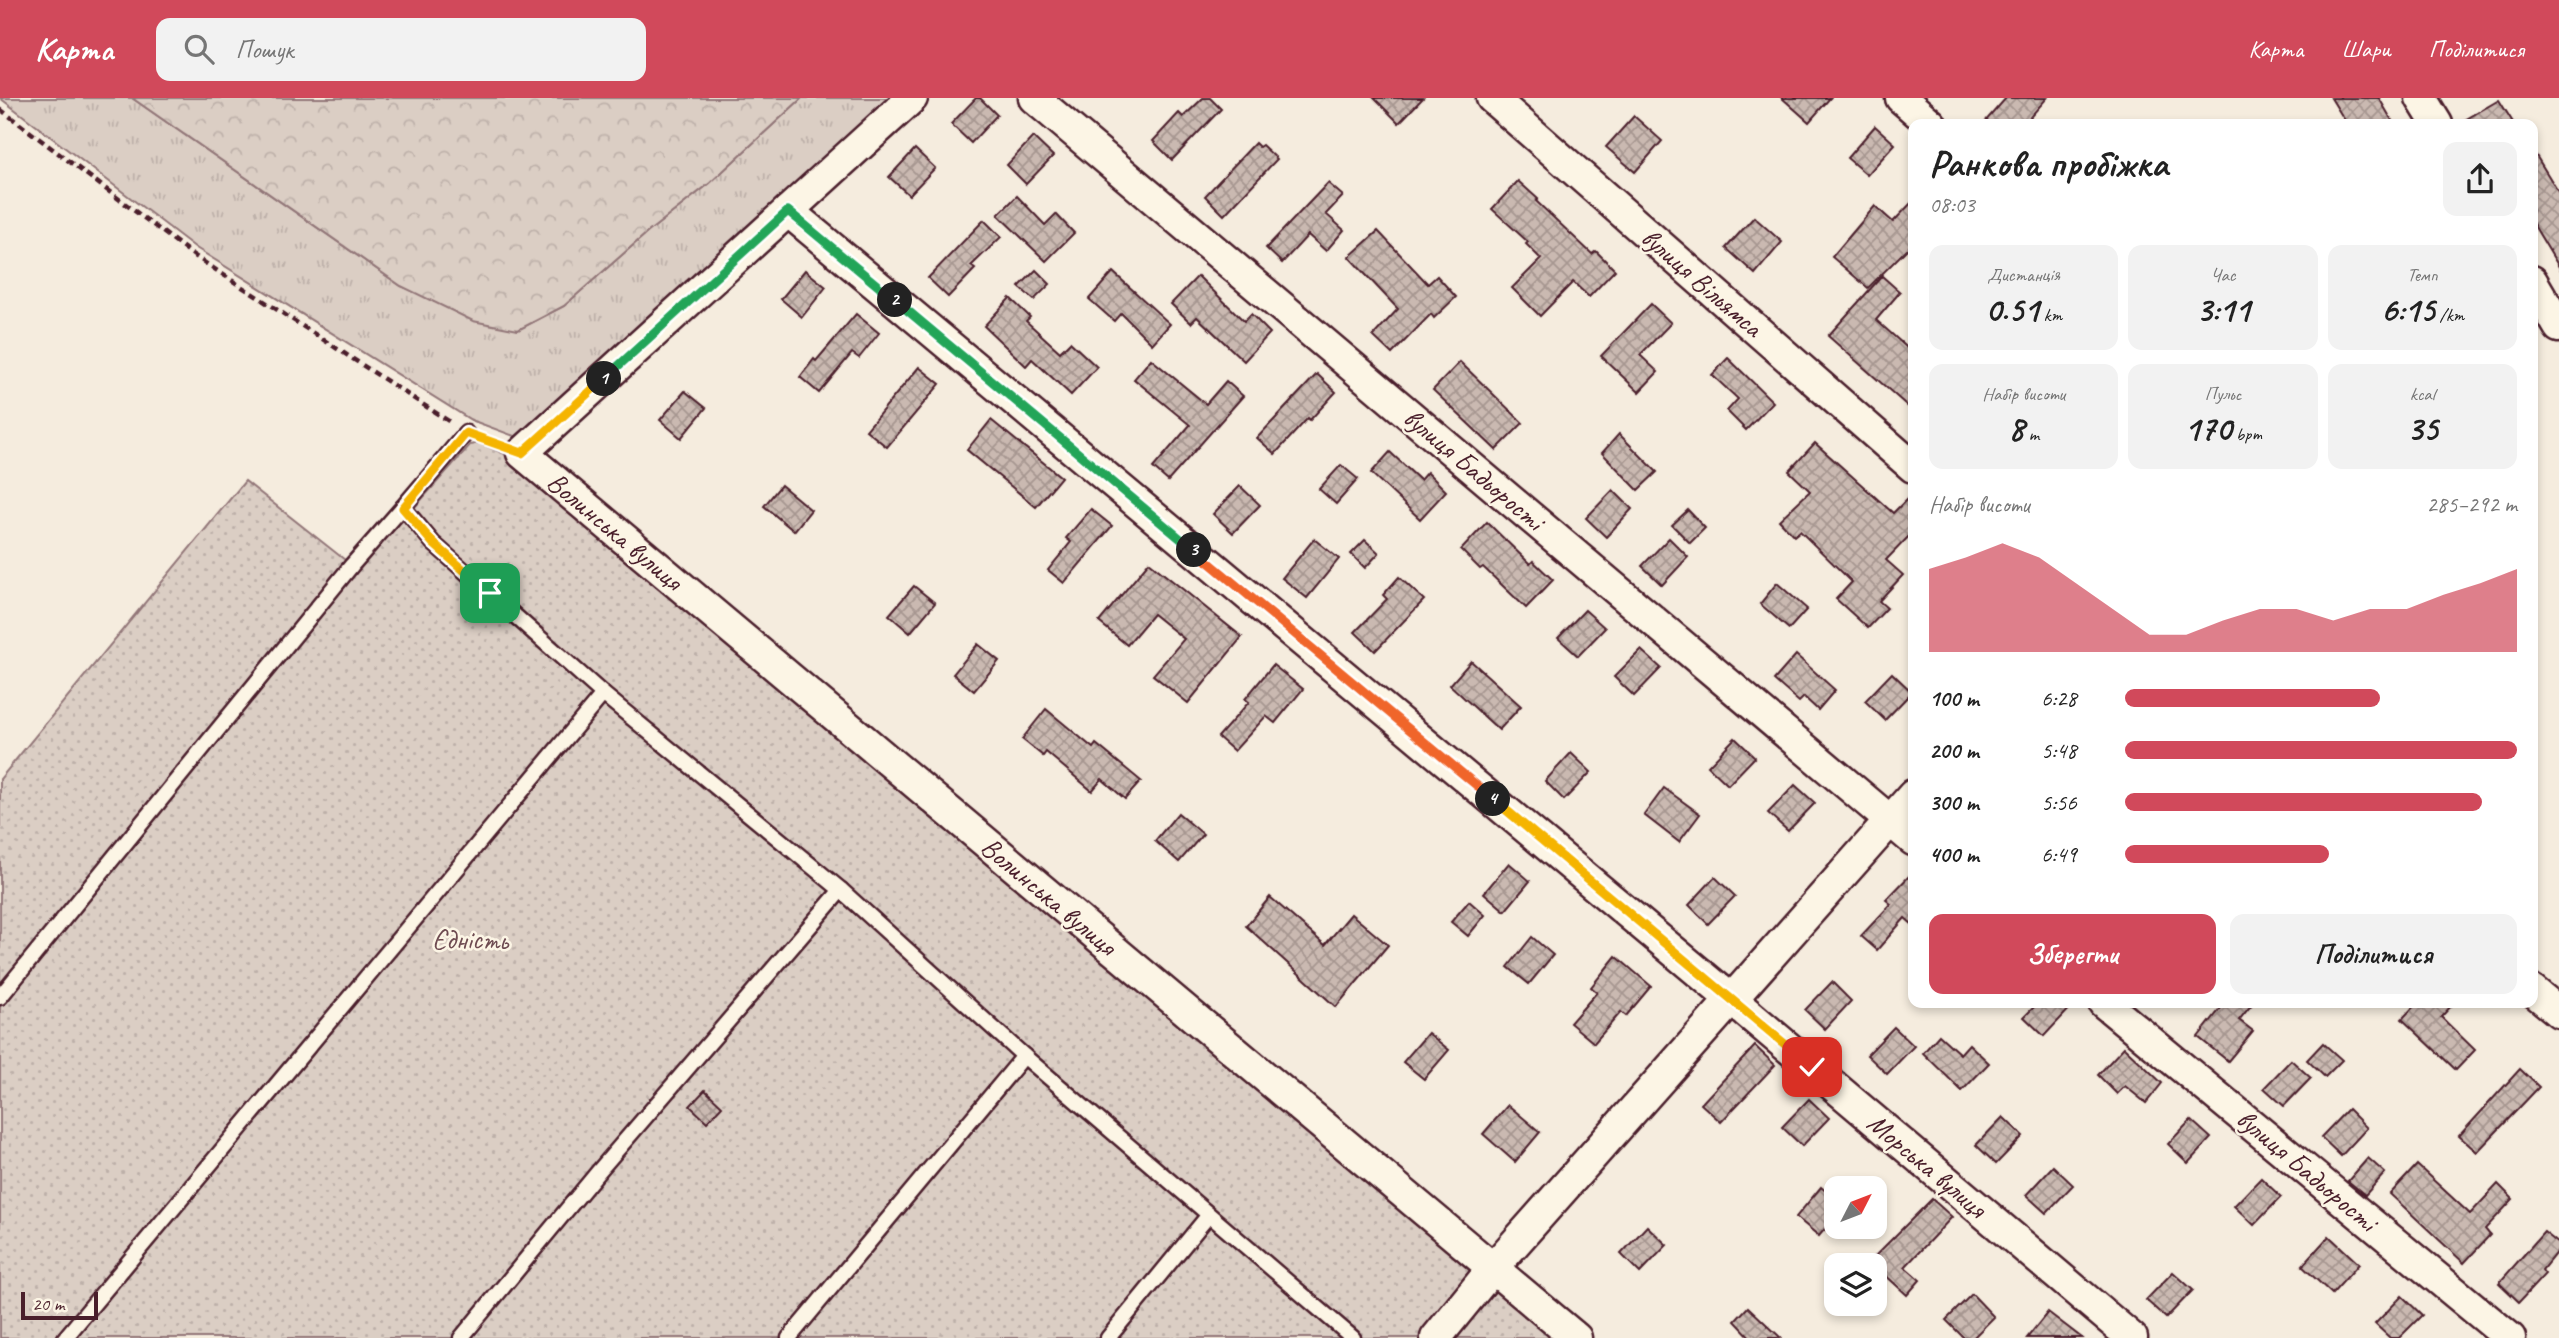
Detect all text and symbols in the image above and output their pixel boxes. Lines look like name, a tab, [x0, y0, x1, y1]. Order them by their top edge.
search box	[156, 18, 646, 81]
text: Карта	[35, 28, 114, 70]
icon: search	[180, 30, 218, 68]
text: Пошук	[236, 33, 294, 66]
text: Карта	[2248, 34, 2303, 64]
text: Шари	[2341, 34, 2391, 64]
text: Поділитися	[2429, 34, 2524, 64]
text: Ранкова пробіжка	[1929, 140, 2168, 187]
button: share	[2443, 142, 2517, 216]
text: 08:03	[1929, 190, 1975, 219]
street label: вулиця Вільямса	[1634, 220, 1771, 345]
text: Дистанція	[1987, 263, 2060, 287]
text: Час	[2210, 263, 2236, 287]
text: Темп	[2407, 263, 2438, 287]
pin: 2	[878, 282, 912, 318]
text: 2	[890, 287, 899, 311]
text: 0.51	[1985, 287, 2039, 332]
text: 3:11	[2196, 287, 2250, 332]
text: 6:15	[2380, 287, 2435, 332]
text: km	[2039, 303, 2062, 327]
text: /km	[2435, 303, 2464, 327]
pin: 1	[586, 362, 622, 396]
text: 1	[599, 366, 608, 390]
text: Набір висоти	[1982, 382, 2065, 406]
text: Пульс	[2205, 382, 2241, 406]
text: kcal	[2410, 382, 2435, 406]
street label: вулиця Бадьорості	[1397, 400, 1554, 540]
text: 8	[2008, 406, 2024, 451]
text: 170	[2184, 406, 2231, 451]
text: 35	[2407, 406, 2438, 451]
text: m	[2024, 422, 2039, 446]
text: bpm	[2231, 422, 2262, 446]
street label: Волинська вулиця	[540, 464, 692, 599]
text: Набір висоти	[1929, 490, 2029, 519]
text: 285–292 m	[2426, 490, 2517, 519]
pin: 3	[1176, 532, 1212, 568]
text: 3	[1189, 537, 1198, 561]
pin	[460, 563, 520, 623]
icon: arrive	[471, 574, 509, 612]
text: 100 m	[1929, 684, 1979, 713]
text: 6:28	[2041, 684, 2077, 713]
text: 200 m	[1929, 736, 1979, 765]
text: 5:48	[2041, 736, 2077, 765]
pin: 4	[1476, 782, 1510, 816]
text: 4	[1488, 786, 1497, 810]
text: 300 m	[1929, 788, 1979, 817]
text: 5:56	[2041, 788, 2077, 817]
street label: Волинська вулиця	[974, 829, 1126, 964]
text: 400 m	[1929, 840, 1979, 869]
text: 6:49	[2041, 840, 2077, 869]
button: Зберегти	[1929, 914, 2216, 994]
button: Поділитися	[2230, 914, 2517, 994]
park label: Єдність	[432, 922, 510, 957]
pin	[1782, 1037, 1842, 1097]
icon: check	[1793, 1048, 1831, 1086]
street label: вулиця Бадьорості	[2230, 1101, 2387, 1241]
street label: Морська вулиця	[1860, 1105, 1995, 1226]
north arrow	[1824, 1176, 1886, 1239]
map controls	[1824, 1176, 1887, 1316]
button: layers	[1824, 1253, 1887, 1316]
scale bar	[21, 1289, 98, 1321]
text: 20 m	[32, 1292, 64, 1316]

